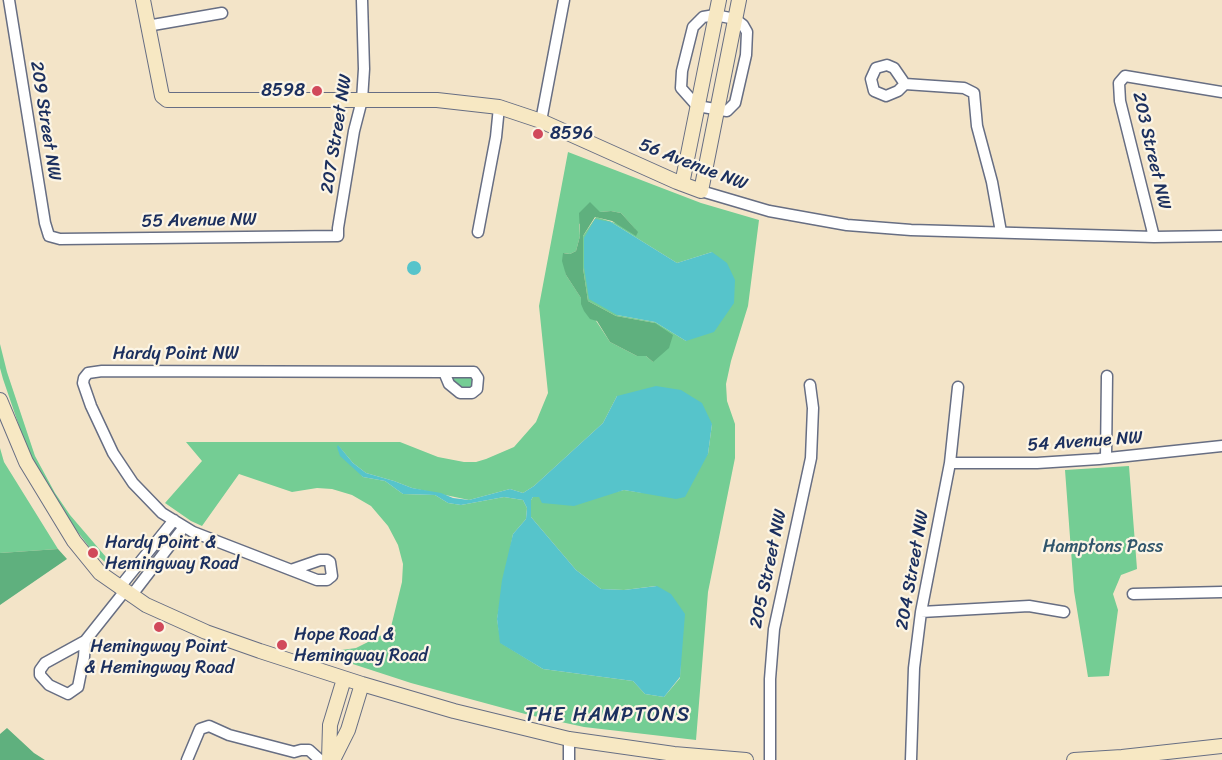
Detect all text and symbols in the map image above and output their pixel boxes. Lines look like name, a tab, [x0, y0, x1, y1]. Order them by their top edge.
street label: 209 Street NW	[25, 60, 65, 182]
street label: 207 Street NW	[317, 73, 357, 195]
place label: 8598	[261, 80, 305, 102]
marker: 8598	[310, 84, 324, 98]
street label: 203 Street NW	[1127, 90, 1175, 212]
place label: 8596	[550, 123, 593, 145]
marker: 8596	[531, 127, 545, 141]
street label: 56 Avenue NW	[636, 134, 750, 196]
street label: 55 Avenue NW	[141, 209, 257, 233]
street label: Hardy Point NW	[113, 343, 239, 365]
street label: 54 Avenue NW	[1027, 427, 1143, 457]
street label: 205 Street NW	[746, 508, 792, 630]
street label: 204 Street NW	[892, 508, 934, 632]
place label: Hardy Point & Hemingway Road	[105, 532, 239, 574]
park label: Hamptons Pass	[1043, 536, 1163, 558]
marker: Hardy Point & Hemingway Road	[86, 546, 100, 560]
marker: Hemingway Point & Hemingway Road	[152, 620, 166, 634]
place label: Hope Road & Hemingway Road	[294, 624, 428, 666]
place label: Hemingway Point & Hemingway Road	[84, 636, 234, 678]
marker: Hope Road & Hemingway Road	[275, 638, 289, 652]
district label: THE HAMPTONS	[526, 704, 690, 728]

